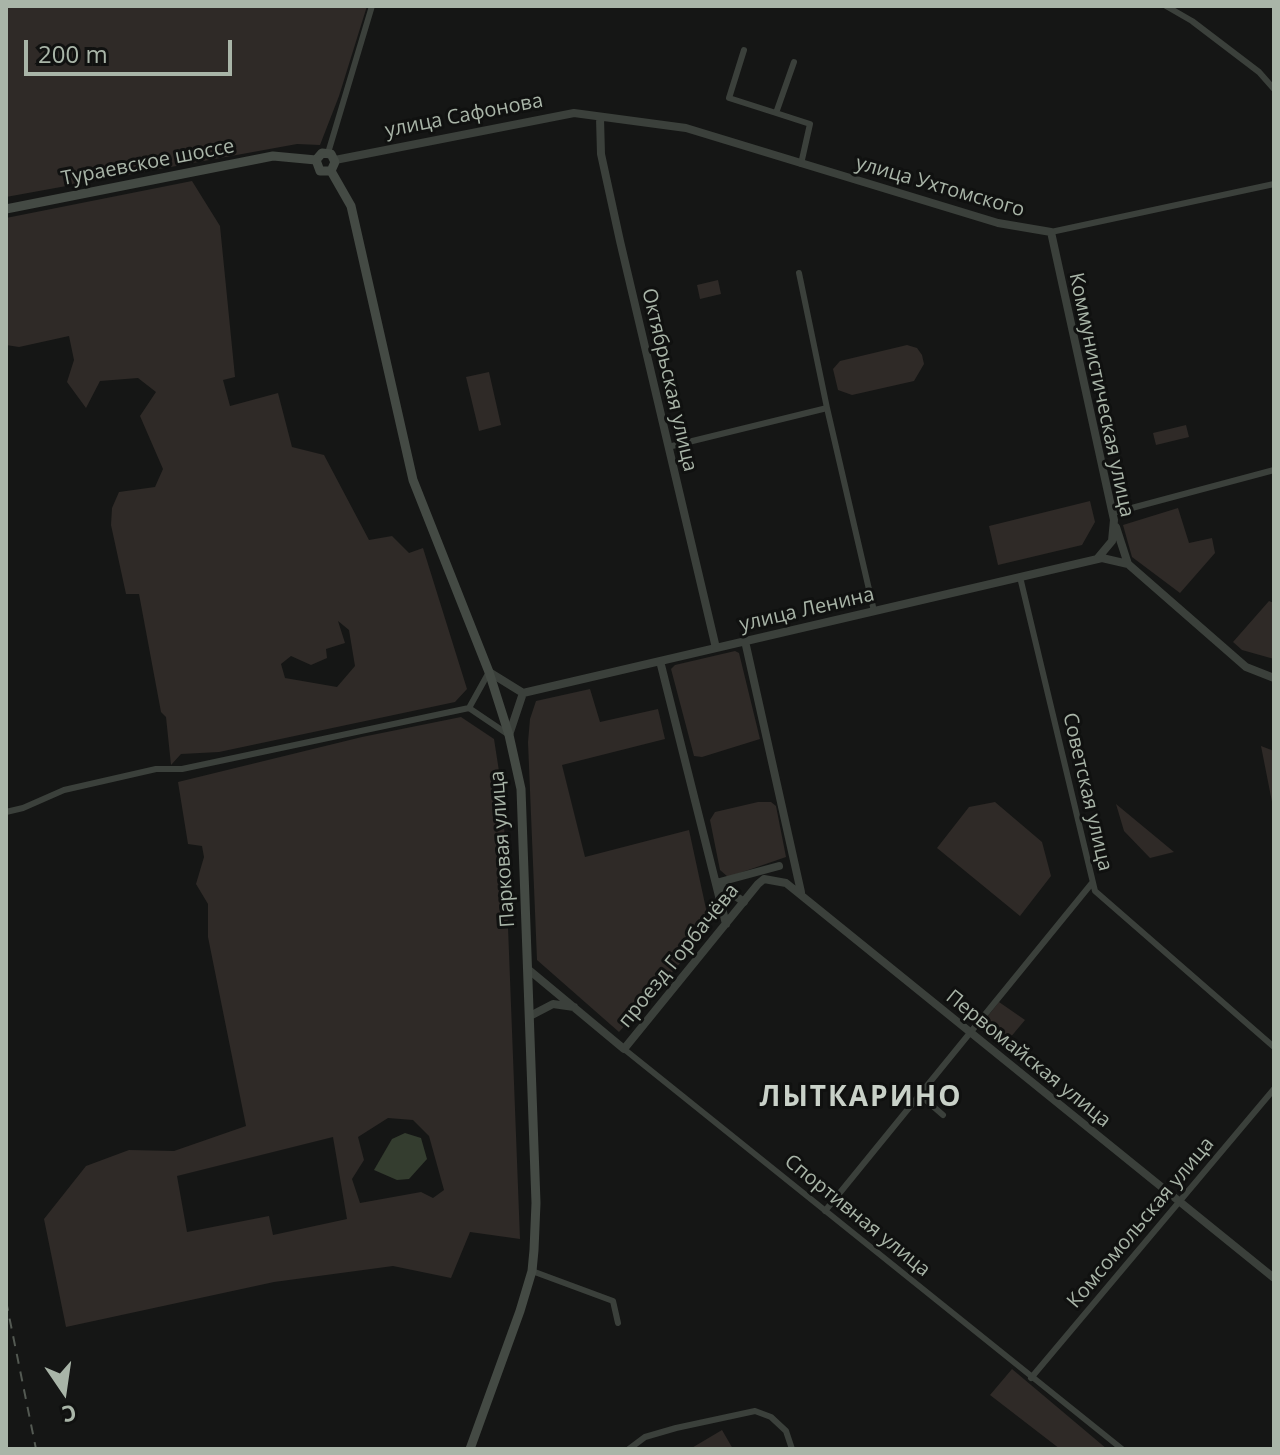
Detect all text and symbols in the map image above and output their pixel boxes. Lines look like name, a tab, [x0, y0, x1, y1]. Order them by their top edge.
scale bar	[28, 24, 236, 74]
text: 200 m	[38, 37, 108, 70]
street label: улица Сафонова	[383, 89, 545, 143]
street label: Тураевское шоссе	[59, 134, 237, 192]
street label: улица Ухтомского	[853, 151, 1027, 223]
street label: Коммунистическая улица	[1063, 271, 1139, 519]
street label: Октябрьская улица	[636, 286, 702, 474]
street label: улица Ленина	[737, 583, 877, 637]
street label: Советская улица	[1057, 710, 1117, 874]
street label: Парковая улица	[486, 770, 520, 928]
street label: проезд Горбачёва	[614, 879, 744, 1033]
street label: Первомайская улица	[941, 985, 1115, 1133]
district label: ЛЫТКАРИНО	[760, 1081, 962, 1115]
street label: Комсомольская улица	[1063, 1133, 1219, 1313]
street label: Спортивная улица	[779, 1150, 935, 1282]
north arrow	[24, 1351, 104, 1431]
text: С	[59, 1398, 80, 1431]

